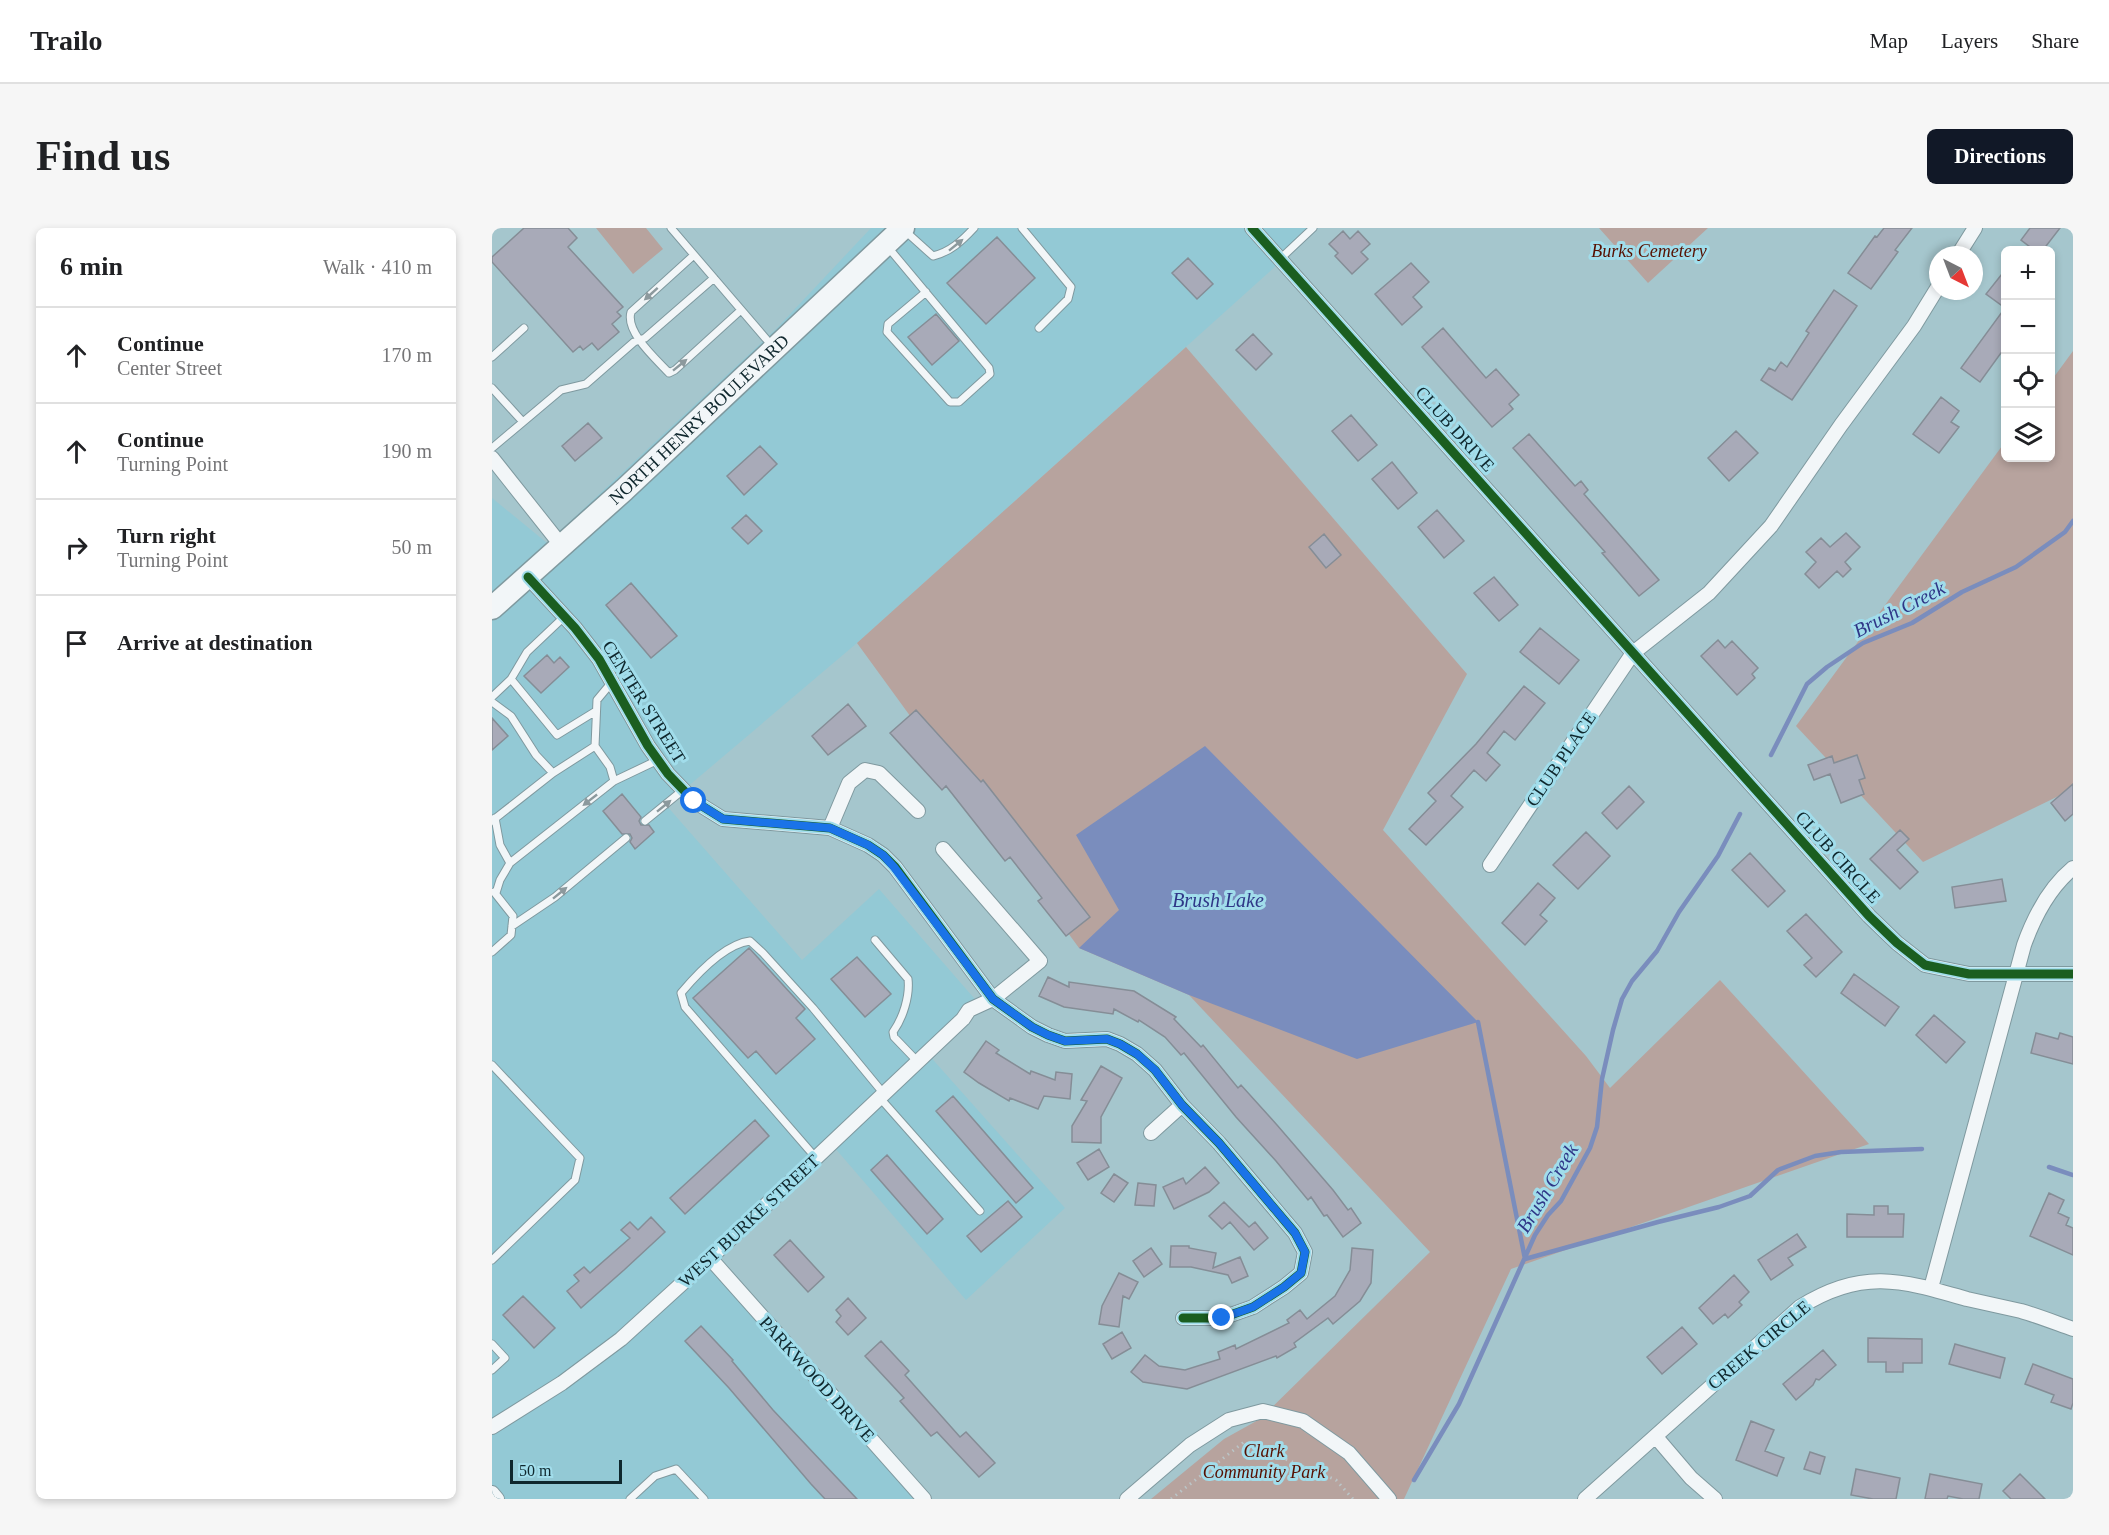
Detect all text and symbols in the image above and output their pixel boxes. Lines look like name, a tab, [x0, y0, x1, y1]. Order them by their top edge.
text: Trailo	[30, 25, 103, 56]
text: Map	[1870, 29, 1908, 53]
text: Layers	[1941, 29, 1998, 53]
text: Share	[2031, 29, 2079, 53]
button: Directions	[1927, 129, 2073, 184]
text: Find us	[36, 133, 170, 179]
one-way arrow	[948, 239, 964, 252]
park label: Burks Cemetery	[1591, 241, 1707, 261]
north arrow	[1929, 246, 1983, 300]
map controls	[2001, 246, 2055, 462]
button: +	[2001, 246, 2055, 300]
text: 6 min	[60, 252, 123, 281]
text: Walk · 410 m	[323, 256, 432, 278]
one-way arrow	[644, 287, 659, 300]
button: −	[2001, 300, 2055, 354]
street label: NORTH HENRY BOULEVARD	[605, 330, 793, 508]
text: Continue	[117, 331, 204, 356]
icon: ahead	[60, 339, 93, 372]
text: 170 m	[381, 344, 432, 366]
button: locate	[2001, 354, 2055, 408]
text: Center Street	[117, 357, 222, 379]
one-way arrow	[672, 359, 687, 372]
street label: CLUB DRIVE	[1412, 382, 1498, 476]
button: layers	[2001, 408, 2055, 462]
text: Continue	[117, 427, 204, 452]
icon: ahead	[60, 435, 93, 468]
text: 190 m	[381, 440, 432, 462]
text: Turning Point	[117, 453, 228, 475]
text: Turn right	[117, 523, 216, 548]
icon: right	[60, 531, 93, 564]
text: 50 m	[391, 536, 432, 558]
text: Turning Point	[117, 549, 228, 571]
water label: Brush Creek	[1850, 576, 1949, 641]
icon: arrive	[60, 627, 93, 660]
text: Arrive at destination	[117, 630, 313, 655]
street label: CENTER STREET	[598, 637, 690, 767]
street label: CLUB PLACE	[1522, 708, 1600, 810]
route start	[680, 787, 706, 813]
one-way arrow	[582, 794, 597, 806]
one-way arrow	[656, 799, 672, 812]
street label: CLUB CIRCLE	[1792, 807, 1884, 907]
one-way arrow	[552, 886, 568, 899]
water label: Brush Lake	[1172, 889, 1264, 911]
water label: Brush Creek	[1512, 1139, 1583, 1236]
street label: WEST BURKE STREET	[675, 1151, 823, 1291]
street label: CREEK CIRCLE	[1704, 1296, 1814, 1394]
route end	[1208, 1304, 1234, 1330]
street label: PARKWOOD DRIVE	[755, 1312, 879, 1446]
park label: Clark Community Park	[1203, 1441, 1326, 1482]
scale bar	[510, 1457, 622, 1484]
text: 50 m	[519, 1462, 551, 1479]

